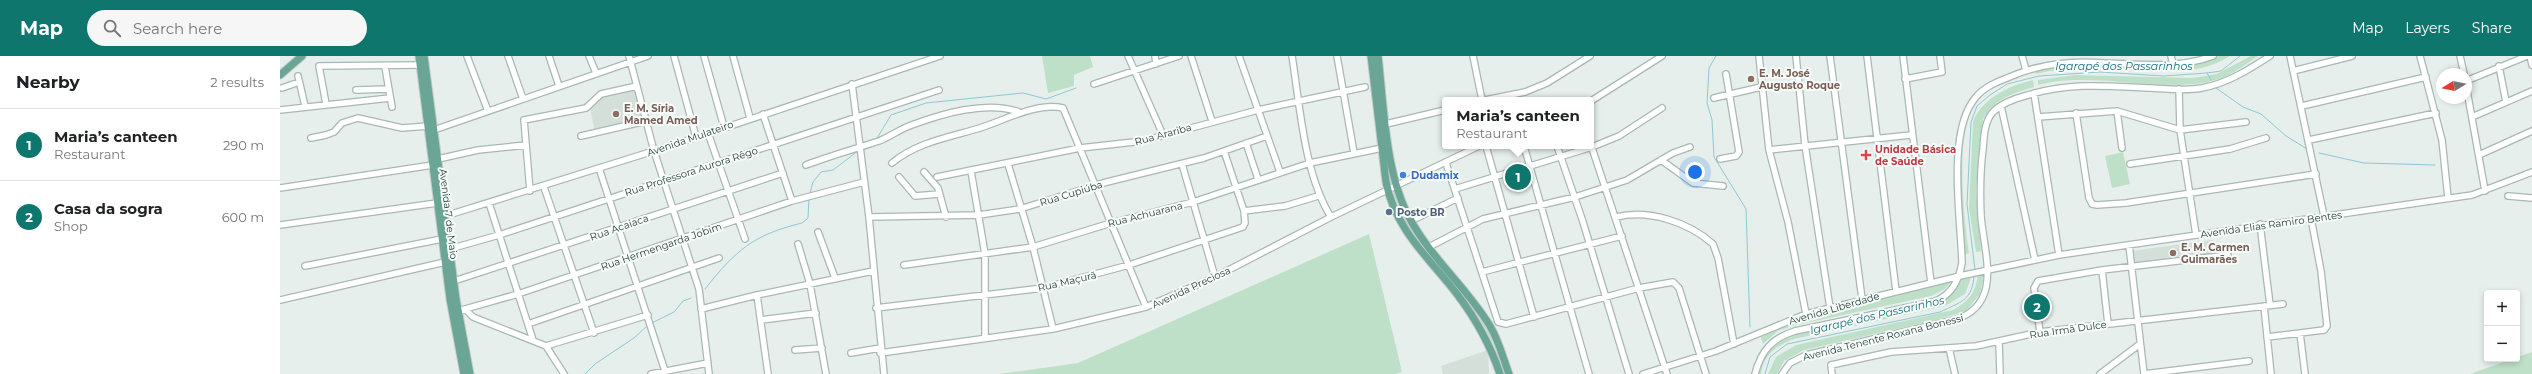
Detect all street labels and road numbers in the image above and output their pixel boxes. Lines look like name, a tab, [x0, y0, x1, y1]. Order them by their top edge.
street label: Avenida Mulateiro	[645, 118, 735, 159]
street label: Rua Arariba	[1133, 121, 1193, 148]
street label: Rua Professora Aurora Rêgo	[623, 144, 760, 199]
street label: Avenida 7 de Maio	[436, 168, 461, 260]
street label: Rua Cupiúba	[1038, 178, 1104, 209]
street label: Rua Achuarana	[1106, 199, 1184, 230]
street label: Avenida Elias Ramiro Bentes	[2199, 208, 2343, 241]
street label: Rua Acaiaca	[588, 211, 650, 244]
street label: Rua Hermengarda Jobim	[599, 220, 723, 273]
street label: Avenida Preciosa	[1150, 264, 1233, 311]
street label: Rua Maçurã	[1037, 268, 1098, 295]
street label: Avenida Liberdade	[1787, 289, 1881, 328]
street label: Avenida Tenente Roxana Bonessi	[1801, 311, 1965, 364]
street label: Rua Irmã Dulce	[2029, 318, 2108, 341]

